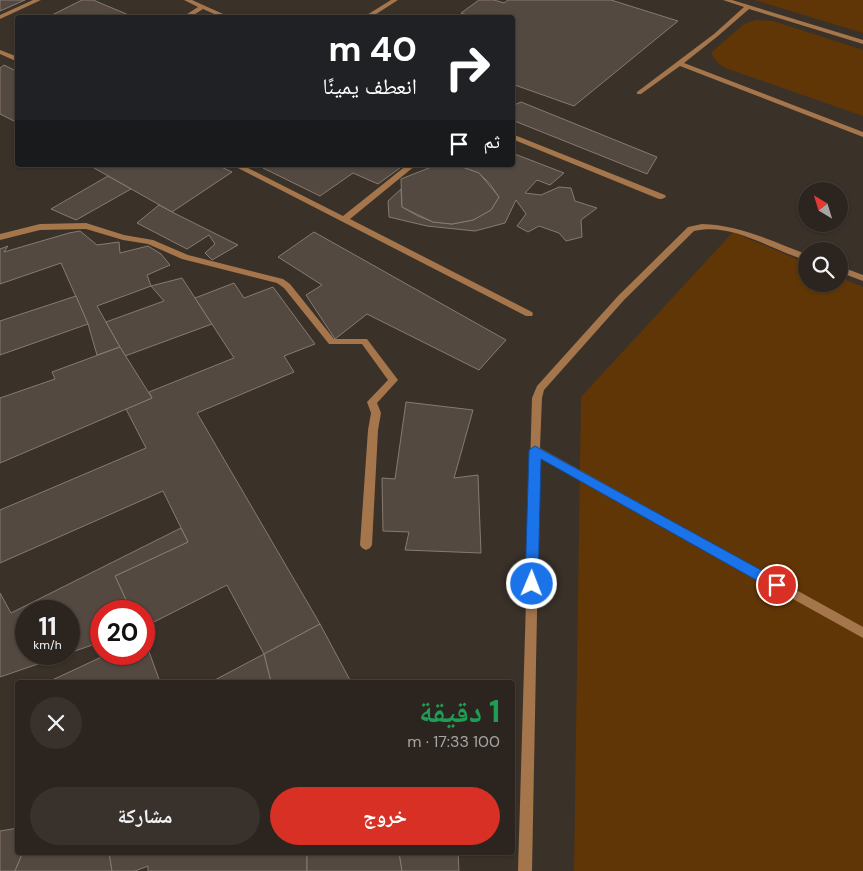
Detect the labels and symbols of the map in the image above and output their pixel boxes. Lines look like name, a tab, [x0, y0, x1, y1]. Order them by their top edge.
north arrow	[798, 182, 848, 232]
position arrow	[505, 557, 557, 609]
pin	[756, 564, 798, 606]
speed limit sign: 20	[90, 600, 155, 665]

